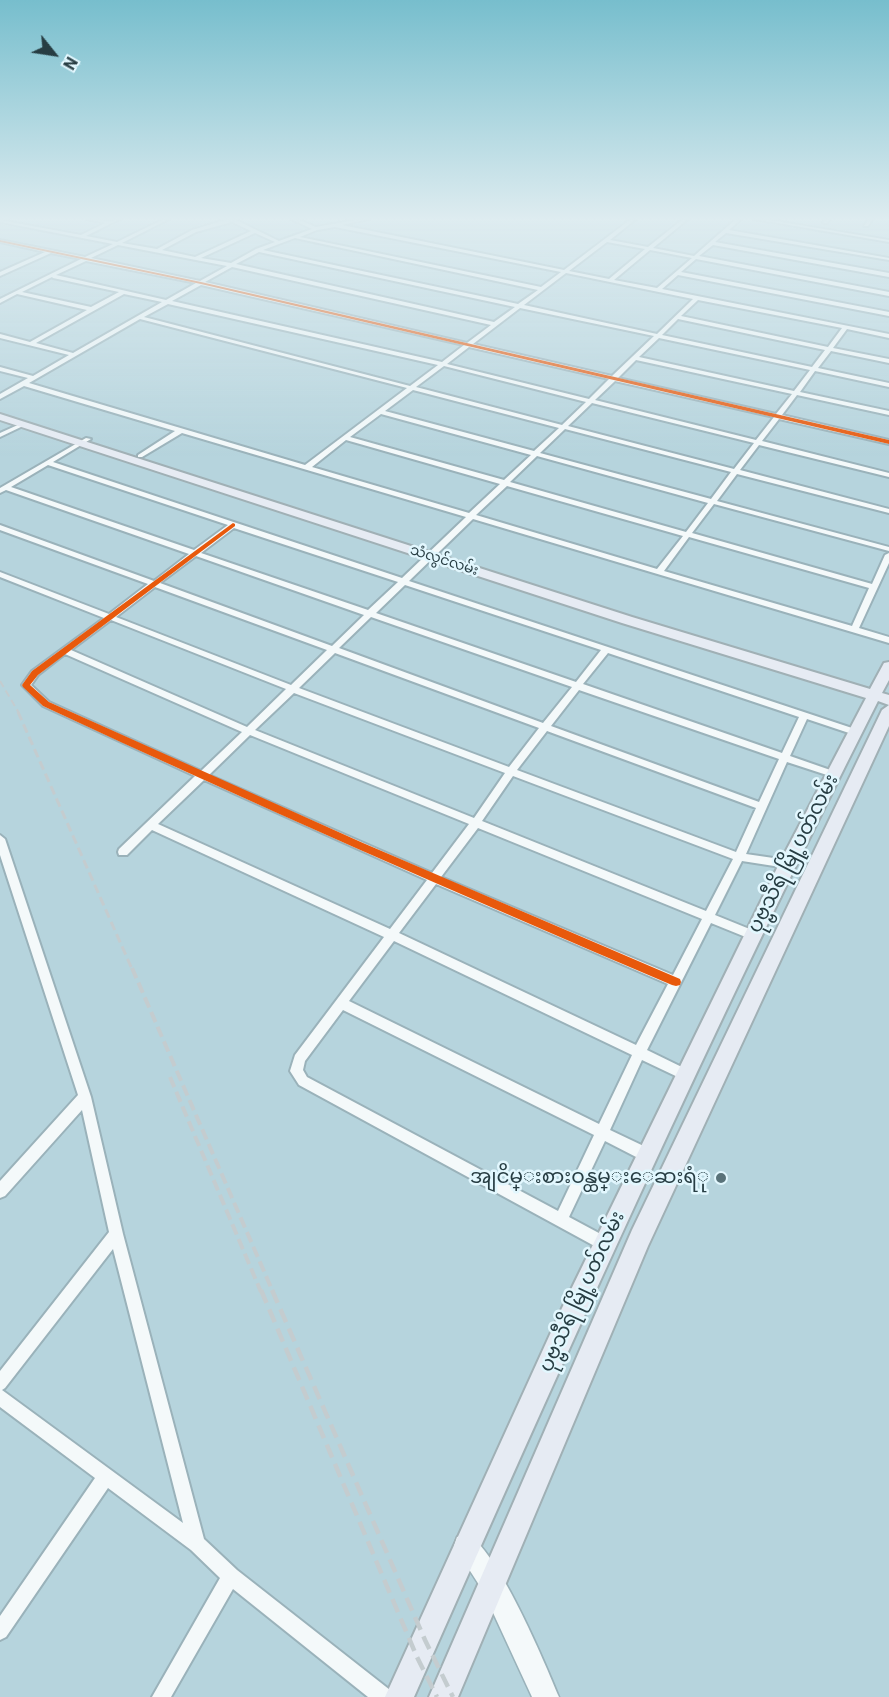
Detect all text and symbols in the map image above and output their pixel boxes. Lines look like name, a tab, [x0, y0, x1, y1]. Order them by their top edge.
north arrow	[24, 24, 84, 84]
text: N	[59, 54, 81, 73]
street label: သံလွင်လမ်း	[408, 542, 480, 580]
street label: ပုဗ္ဗသီရိ မြို့ပတ်လမ်း	[744, 771, 844, 937]
place label: အျငိမ္းစားဝန္ထမ္းေဆးရံု	[470, 1166, 709, 1190]
marker: အျငိမ္းစားဝန္ထမ္းေဆးရံု	[714, 1171, 728, 1185]
street label: ပုဗ္ဗသီရိ မြို့ပတ်လမ်း	[535, 1208, 631, 1376]

